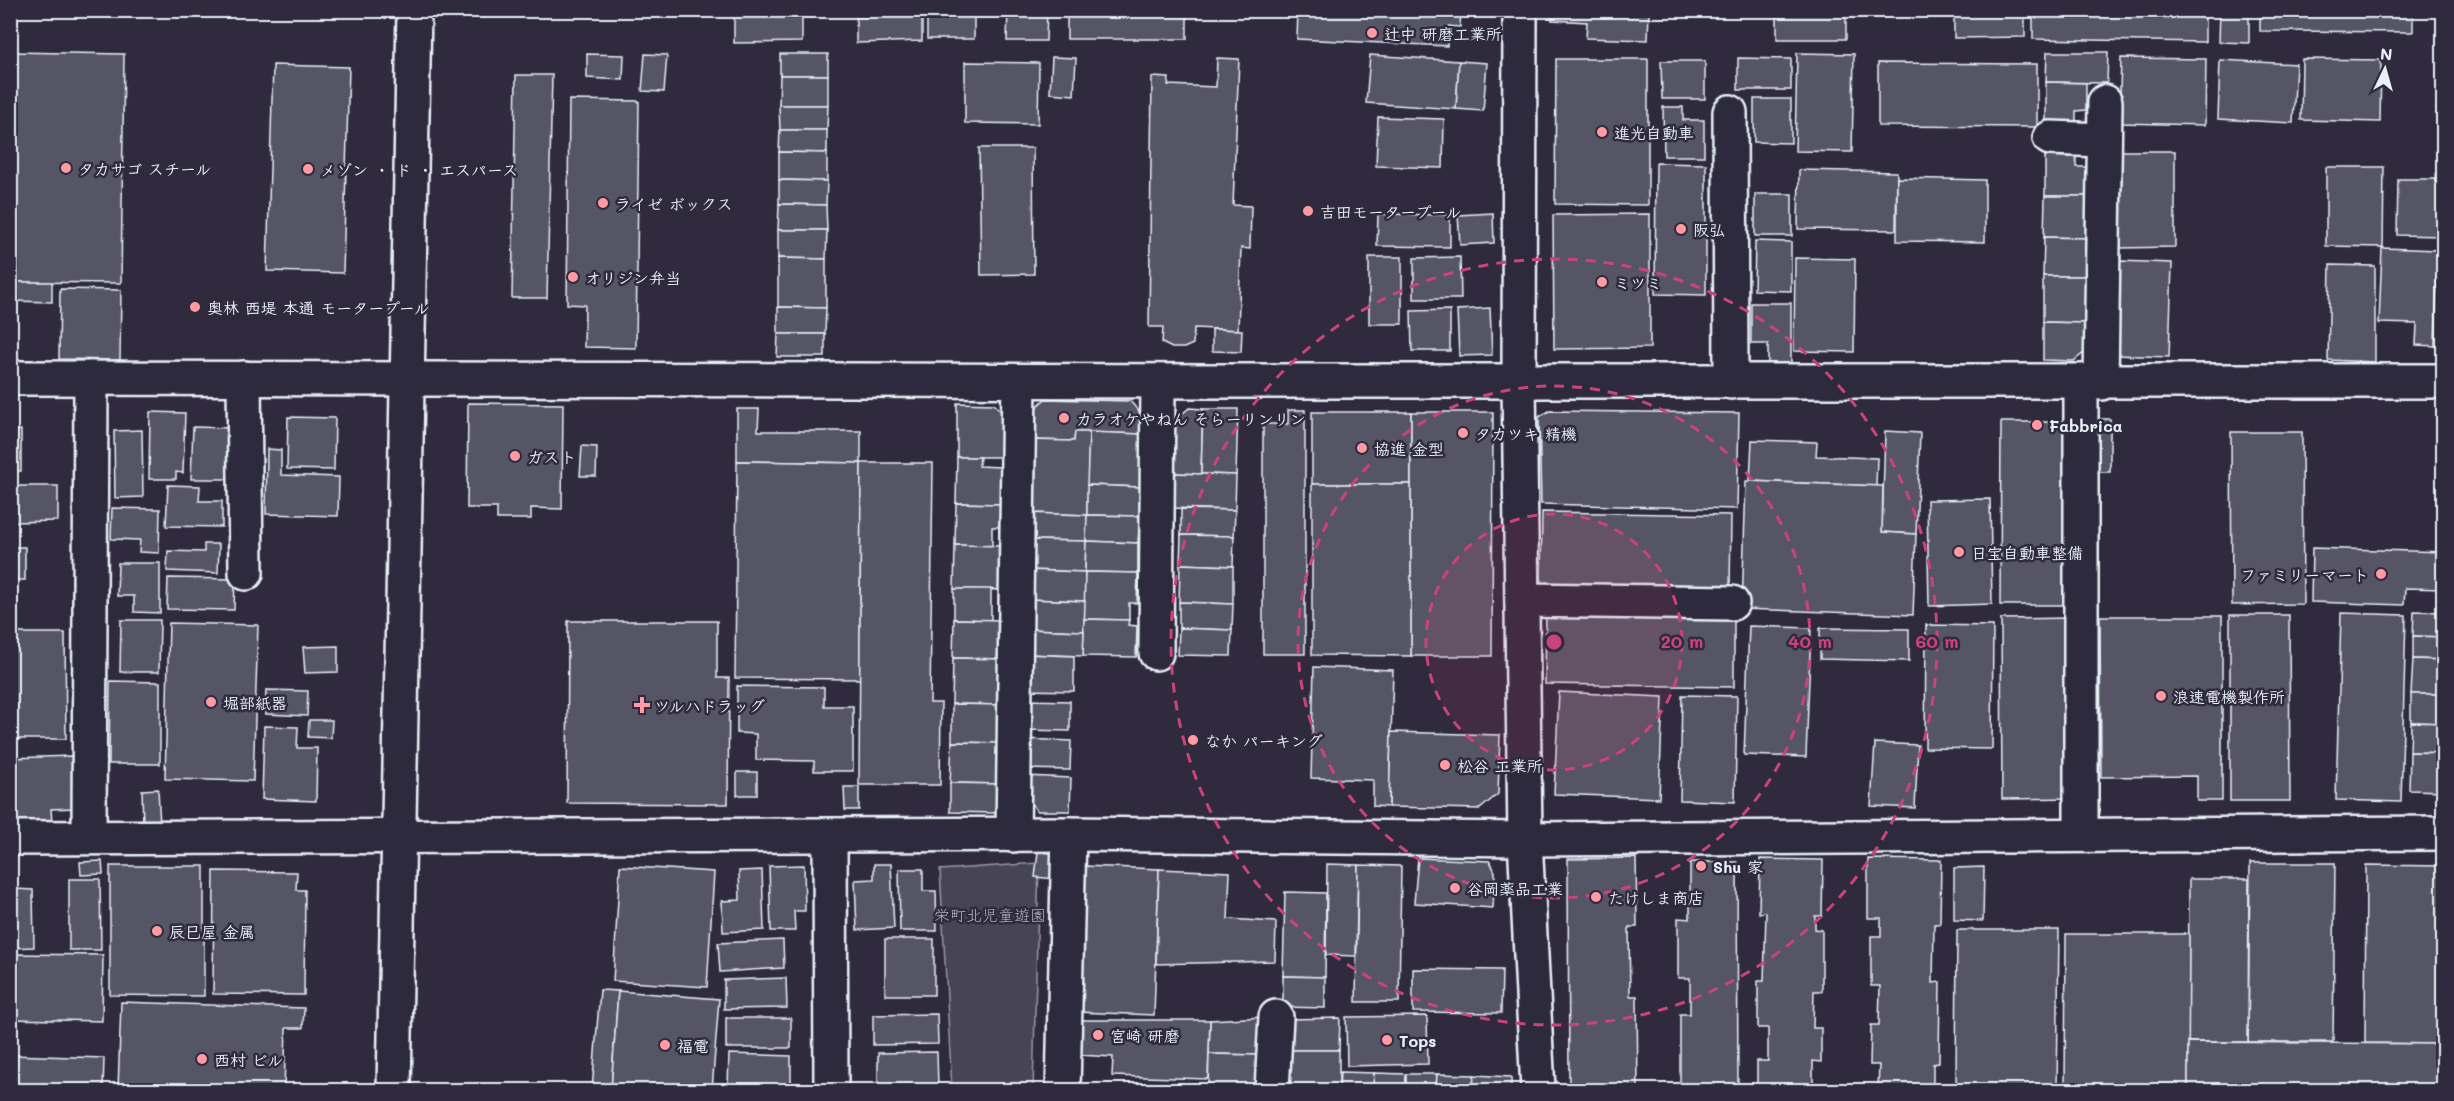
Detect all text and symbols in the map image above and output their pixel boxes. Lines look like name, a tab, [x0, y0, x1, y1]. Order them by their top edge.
place label: 辻中 研磨工業所	[1384, 23, 1502, 44]
marker: 辻中 研磨工業所	[1365, 26, 1379, 40]
north arrow	[2355, 39, 2415, 99]
text: N	[2379, 43, 2393, 65]
place label: 進光自動車	[1614, 122, 1694, 143]
marker: 進光自動車	[1595, 125, 1609, 139]
place label: タカサゴ スチール	[78, 158, 211, 179]
place label: メゾン ・ ド ・ エスパース	[320, 159, 518, 180]
marker: タカサゴ スチール	[59, 161, 73, 175]
marker: メゾン ・ ド ・ エスパース	[301, 162, 315, 176]
place label: ライゼ ボックス	[615, 193, 732, 214]
marker: ライゼ ボックス	[596, 196, 610, 210]
place label: 吉田モータープール	[1320, 201, 1462, 222]
marker: 吉田モータープール	[1301, 204, 1315, 218]
place label: 阪弘	[1693, 219, 1725, 240]
marker: 阪弘	[1674, 222, 1688, 236]
place label: オリジン弁当	[585, 267, 681, 288]
marker: オリジン弁当	[566, 270, 580, 284]
place label: ミツミ	[1614, 272, 1662, 293]
marker: ミツミ	[1595, 275, 1609, 289]
place label: 奥林 西堤 本通 モータープール	[207, 297, 430, 318]
marker: 奥林 西堤 本通 モータープール	[188, 300, 202, 314]
place label: カラオケやねん そらーリンリン	[1076, 408, 1306, 429]
marker: カラオケやねん そらーリンリン	[1057, 411, 1071, 425]
place label: Fabbrica	[2049, 415, 2123, 436]
marker: Fabbrica	[2030, 418, 2044, 432]
place label: タカツキ 精機	[1475, 423, 1577, 444]
marker: タカツキ 精機	[1456, 426, 1470, 440]
place label: 協進 金型	[1374, 438, 1444, 459]
marker: 協進 金型	[1355, 441, 1369, 455]
place label: ガスト	[527, 446, 577, 467]
marker: ガスト	[508, 449, 522, 463]
place label: 日宝自動車整備	[1971, 542, 2083, 563]
marker: 日宝自動車整備	[1952, 545, 1966, 559]
place label: ファミリーマート	[2240, 564, 2369, 585]
marker: ファミリーマート	[2374, 567, 2388, 581]
text: 20 m	[1661, 629, 1703, 653]
text: 40 m	[1788, 629, 1832, 653]
text: 60 m	[1915, 629, 1959, 653]
centre of rings	[1544, 632, 1564, 652]
place label: 浪速電機製作所	[2173, 686, 2285, 707]
marker: 浪速電機製作所	[2154, 689, 2168, 703]
place label: 堀部紙器	[223, 692, 287, 713]
marker: 堀部紙器	[204, 695, 218, 709]
place label: ツルハドラッグ	[654, 695, 765, 716]
marker: ツルハドラッグ	[635, 698, 649, 712]
place label: なか パーキング	[1205, 730, 1323, 751]
marker: なか パーキング	[1186, 733, 1200, 747]
place label: 松谷 工業所	[1457, 755, 1543, 776]
marker: 松谷 工業所	[1438, 758, 1452, 772]
place label: Shu 家	[1713, 856, 1763, 877]
marker: Shu 家	[1694, 859, 1708, 873]
place label: 谷岡薬品工業	[1467, 878, 1563, 899]
marker: 谷岡薬品工業	[1448, 881, 1462, 895]
place label: たけしま商店	[1608, 887, 1704, 908]
marker: たけしま商店	[1589, 890, 1603, 904]
park label: 栄町北児童遊園	[934, 904, 1046, 925]
place label: 辰巳屋 金属	[169, 921, 255, 942]
marker: 辰巳屋 金属	[150, 924, 164, 938]
place label: 宮崎 研磨	[1110, 1025, 1180, 1046]
marker: 宮崎 研磨	[1091, 1028, 1105, 1042]
place label: Tops	[1399, 1030, 1436, 1051]
marker: Tops	[1380, 1033, 1394, 1047]
place label: 福電	[677, 1035, 709, 1056]
marker: 福電	[658, 1038, 672, 1052]
place label: 西村 ビル	[214, 1049, 283, 1070]
marker: 西村 ビル	[195, 1052, 209, 1066]

